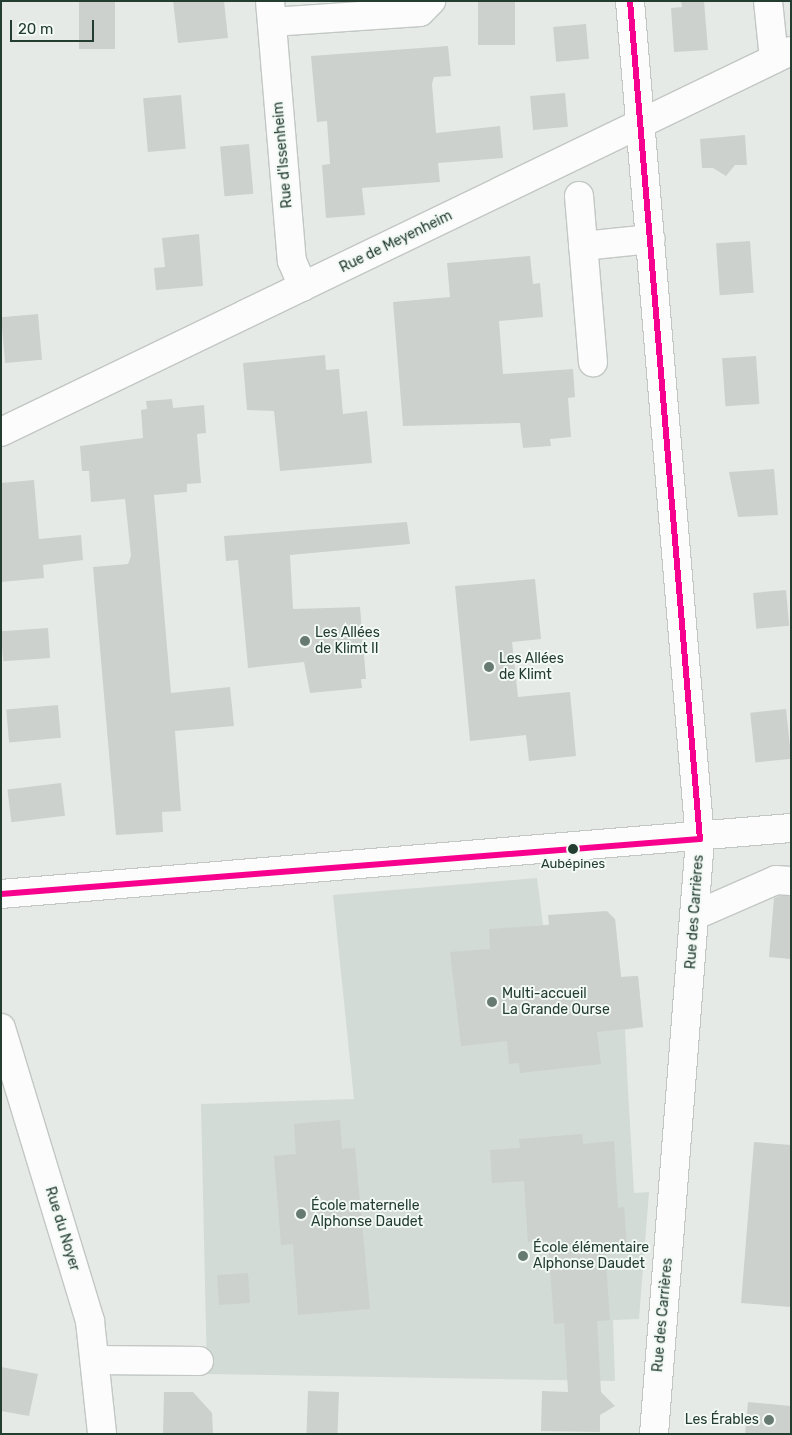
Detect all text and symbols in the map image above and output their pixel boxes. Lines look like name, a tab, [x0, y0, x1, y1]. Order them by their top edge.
scale bar	[12, 10, 96, 42]
text: 20 m	[18, 20, 53, 38]
street label: Rue d'Issenheim	[270, 101, 296, 209]
street label: Rue de Meyenheim	[337, 207, 455, 277]
place label: Les Allées de Klimt II	[315, 625, 380, 658]
marker: Les Allées de Klimt II	[299, 635, 311, 647]
place label: Les Allées de Klimt	[499, 651, 564, 684]
marker: Les Allées de Klimt	[483, 661, 495, 673]
marker: Aubépines	[568, 844, 578, 854]
street label: Rue des Carrières	[683, 854, 707, 970]
place label: Aubépines	[541, 856, 605, 872]
place label: Multi-accueil La Grande Ourse	[502, 986, 610, 1019]
marker: Multi-accueil La Grande Ourse	[486, 996, 498, 1008]
street label: Rue du Noyer	[41, 1185, 83, 1273]
place label: École maternelle Alphonse Daudet	[311, 1198, 423, 1230]
marker: École maternelle Alphonse Daudet	[295, 1208, 307, 1220]
place label: École élémentaire Alphonse Daudet	[533, 1240, 649, 1272]
marker: École élémentaire Alphonse Daudet	[517, 1250, 529, 1262]
street label: Rue des Carrières	[650, 1257, 676, 1373]
place label: Les Érables	[685, 1412, 759, 1428]
marker: Les Érables	[763, 1414, 775, 1426]

